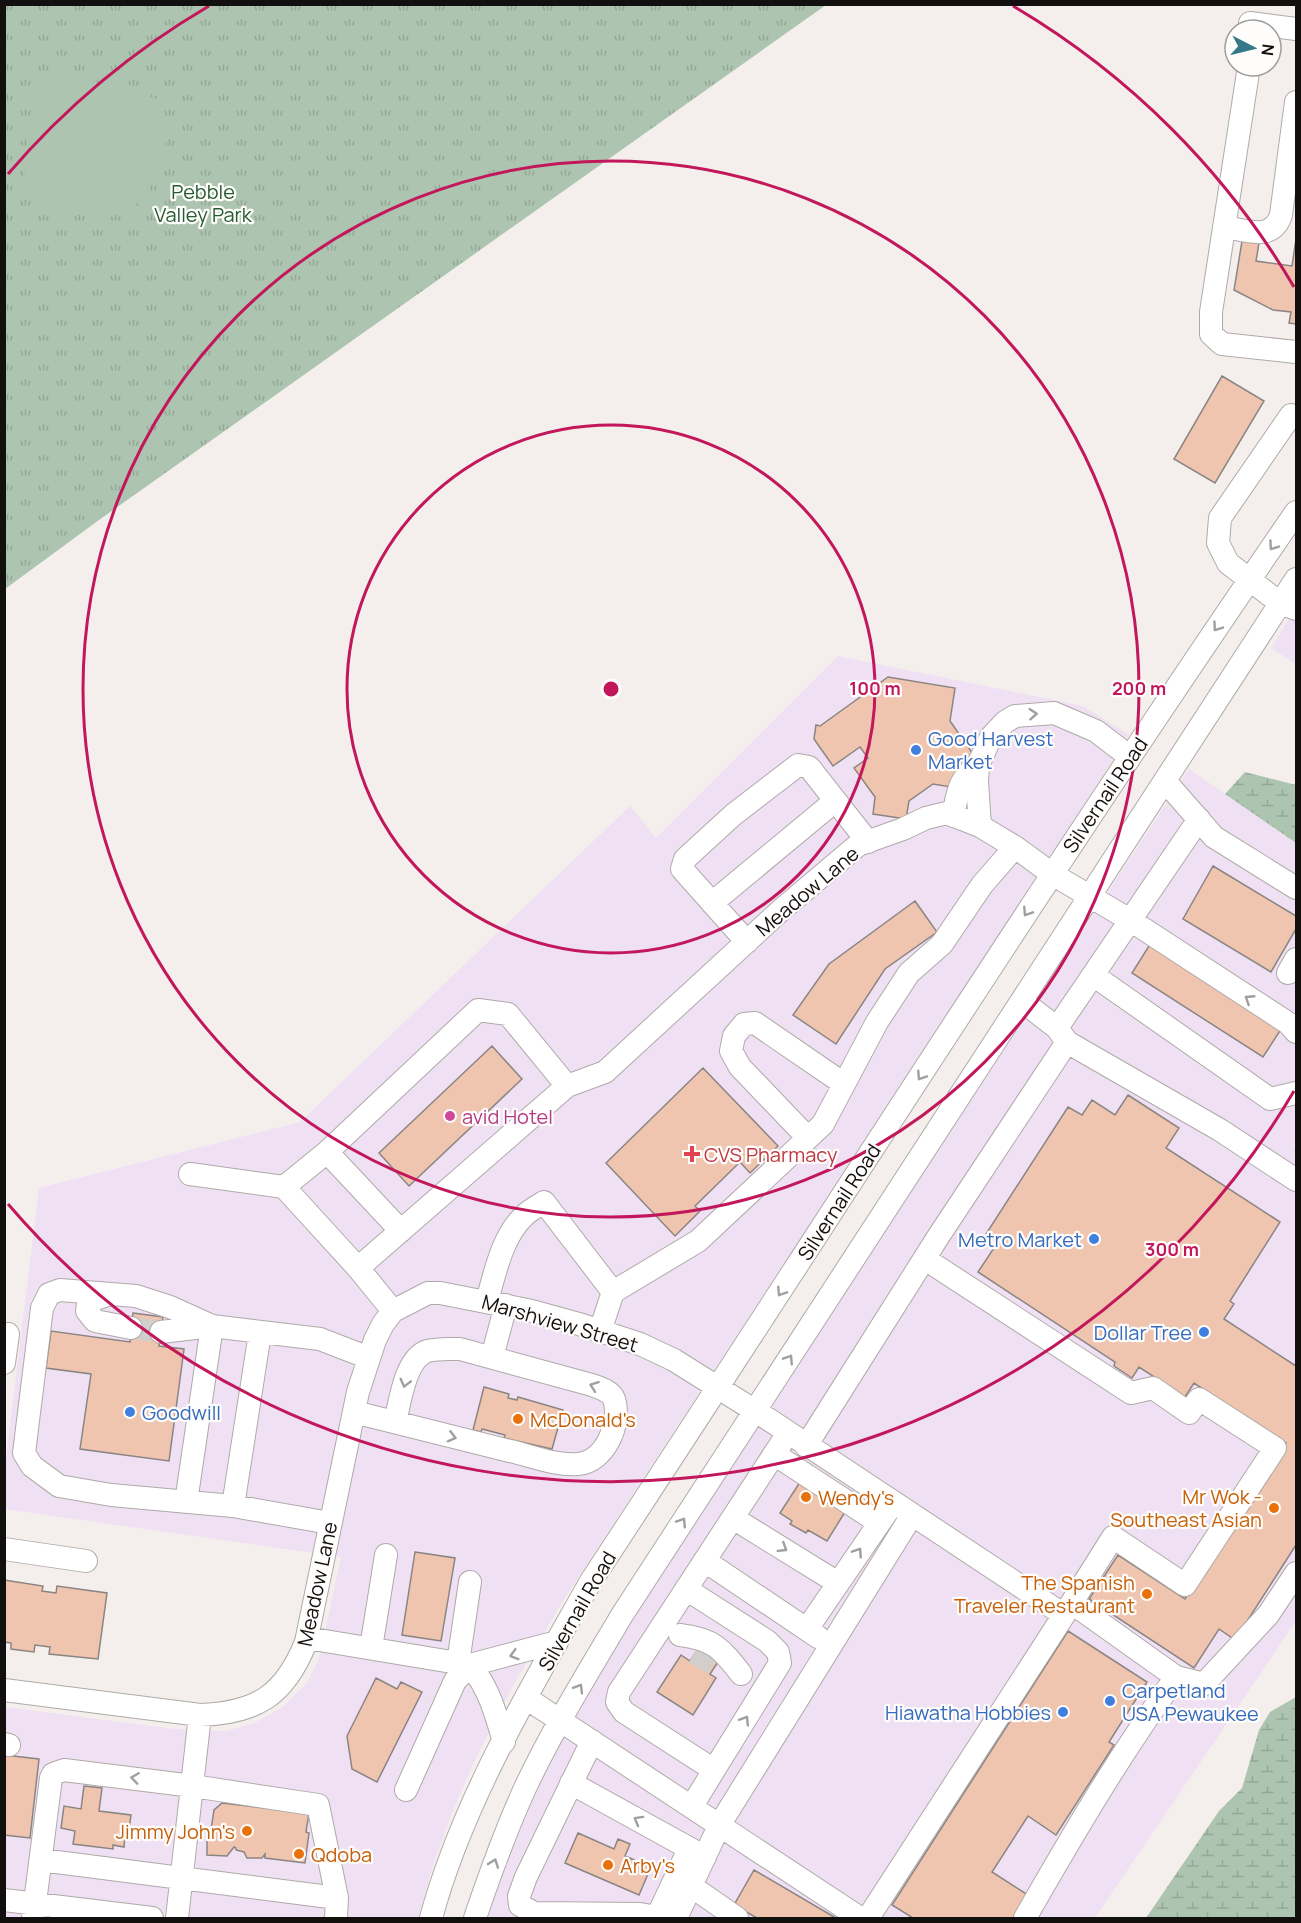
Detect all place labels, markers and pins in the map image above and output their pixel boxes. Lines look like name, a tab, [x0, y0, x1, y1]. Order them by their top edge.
centre of rings	[601, 679, 621, 699]
place label: Good Harvest Market	[928, 725, 1054, 775]
marker: Good Harvest Market	[909, 743, 923, 757]
place label: avid Hotel	[462, 1103, 553, 1130]
marker: avid Hotel	[443, 1109, 457, 1123]
place label: CVS Pharmacy	[704, 1141, 838, 1168]
marker: CVS Pharmacy	[685, 1147, 699, 1161]
place label: Metro Market	[958, 1226, 1082, 1253]
marker: Metro Market	[1087, 1232, 1101, 1246]
place label: Dollar Tree	[1094, 1319, 1192, 1346]
marker: Dollar Tree	[1197, 1325, 1211, 1339]
place label: Goodwill	[142, 1399, 221, 1426]
marker: Goodwill	[123, 1405, 137, 1419]
place label: McDonald's	[530, 1406, 636, 1433]
marker: McDonald's	[511, 1412, 525, 1426]
place label: Mr Wok - Southeast Asian	[1110, 1483, 1262, 1533]
place label: Wendy's	[818, 1484, 894, 1511]
marker: Wendy's	[799, 1490, 813, 1504]
marker: Mr Wok - Southeast Asian	[1267, 1501, 1281, 1515]
place label: The Spanish Traveler Restaurant	[954, 1569, 1135, 1619]
marker: The Spanish Traveler Restaurant	[1140, 1587, 1154, 1601]
place label: Carpetland USA Pewaukee	[1122, 1677, 1259, 1727]
marker: Carpetland USA Pewaukee	[1103, 1694, 1117, 1708]
place label: Hiawatha Hobbies	[885, 1699, 1051, 1726]
marker: Hiawatha Hobbies	[1056, 1705, 1070, 1719]
place label: Jimmy John's	[116, 1818, 235, 1845]
marker: Jimmy John's	[240, 1824, 254, 1838]
place label: Qdoba	[311, 1841, 372, 1868]
marker: Qdoba	[292, 1847, 306, 1861]
place label: Arby's	[620, 1852, 675, 1879]
marker: Arby's	[601, 1858, 615, 1872]

